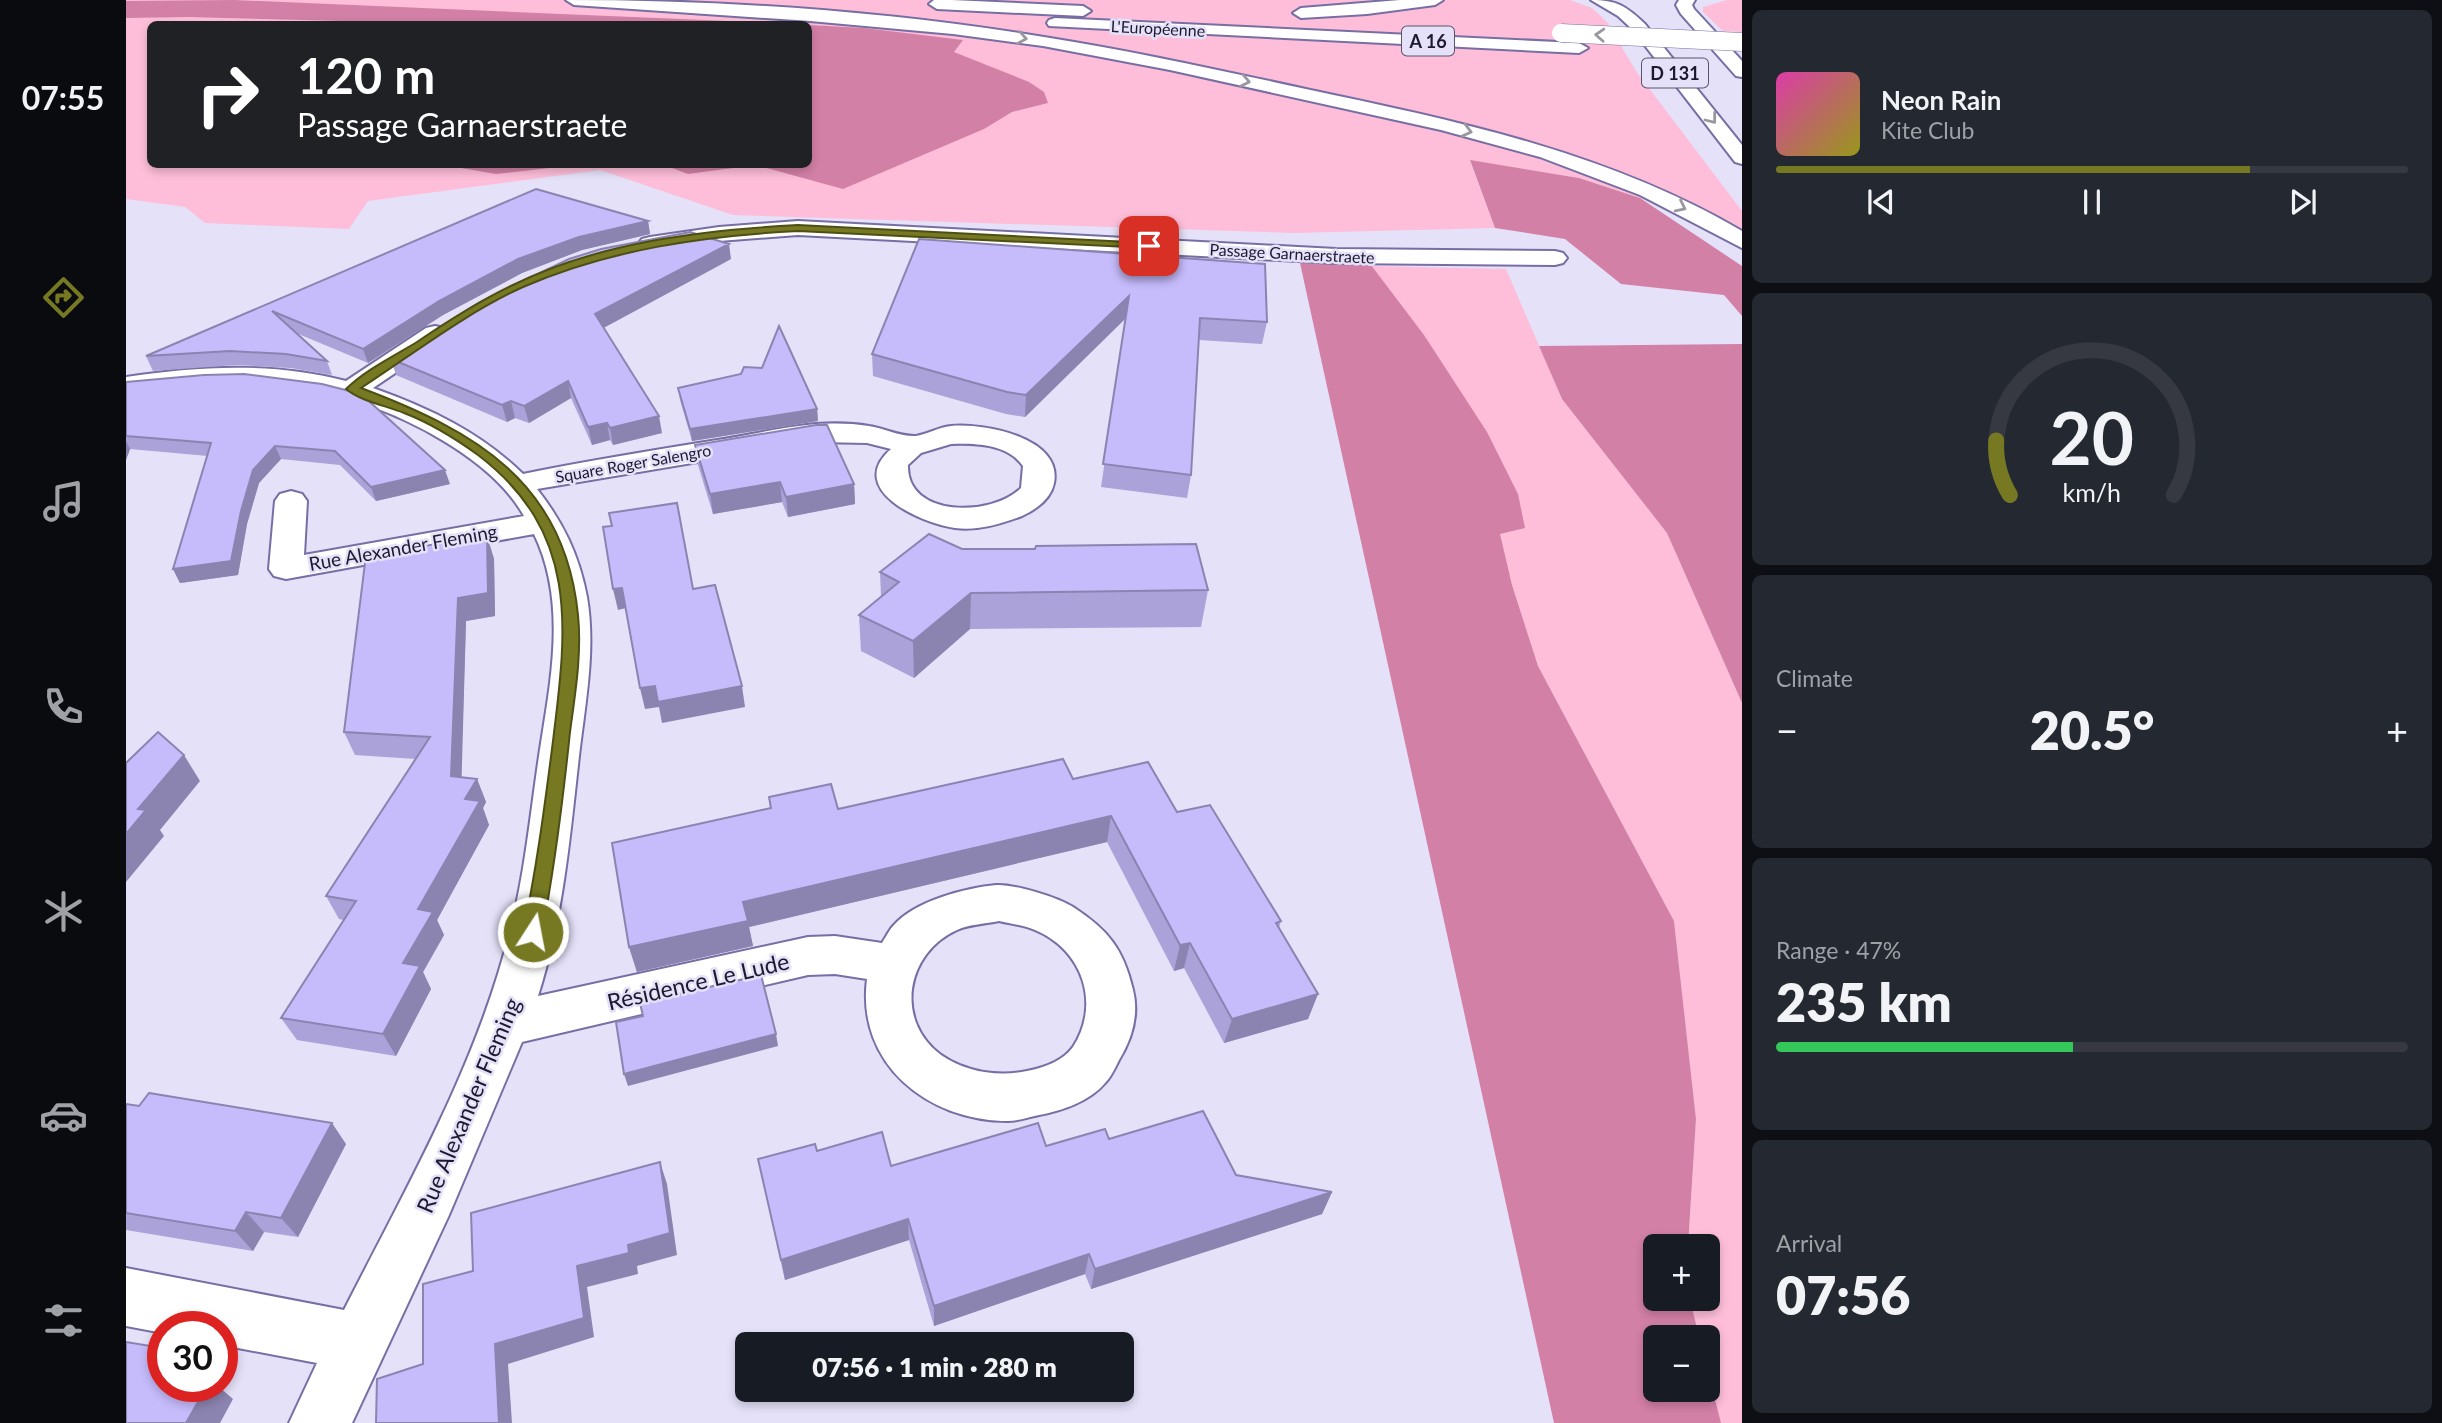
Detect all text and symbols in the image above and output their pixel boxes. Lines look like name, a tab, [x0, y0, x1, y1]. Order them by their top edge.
street label: L'Européenne	[1110, 16, 1206, 40]
road number: A 16	[1402, 26, 1454, 56]
one-way arrow	[1595, 28, 1606, 43]
one-way arrow	[1016, 30, 1028, 45]
text: 120 m	[297, 46, 435, 104]
icon: right	[182, 49, 273, 140]
road number: D 131	[1642, 58, 1708, 88]
one-way arrow	[1239, 73, 1251, 88]
text: 07:55	[22, 78, 104, 117]
text: Neon Rain	[1881, 84, 2001, 116]
text: Passage Garnaerstraete	[297, 105, 627, 144]
one-way arrow	[1703, 112, 1716, 124]
text: Kite Club	[1881, 116, 1974, 144]
one-way arrow	[1461, 123, 1473, 137]
icon: previous	[1862, 183, 1900, 221]
icon: pause	[2073, 183, 2111, 221]
icon: next	[2284, 183, 2322, 221]
one-way arrow	[1674, 199, 1686, 213]
pin	[1119, 216, 1179, 276]
icon: arrive	[1130, 227, 1168, 265]
street label: Passage Garnaerstraete	[1209, 239, 1375, 267]
icon: directions	[39, 273, 88, 322]
text: 20	[2050, 393, 2134, 481]
street label: Square Roger Salengro	[554, 440, 712, 486]
icon: music	[39, 477, 88, 526]
text: km/h	[2063, 477, 2121, 507]
street label: Rue Alexander Fleming	[307, 519, 499, 575]
text: Climate	[1776, 664, 1853, 692]
icon: phone	[39, 682, 88, 731]
text: 20.5°	[2030, 699, 2154, 761]
text: −	[1776, 707, 1798, 753]
text: +	[2386, 707, 2408, 753]
icon: climate	[39, 887, 88, 936]
position arrow	[496, 895, 570, 969]
text: Range · 47%	[1776, 936, 1901, 964]
street label: Résidence Le Lude	[604, 946, 792, 1016]
text: 235 km	[1776, 971, 1952, 1033]
street label: Rue Alexander Fleming	[410, 993, 526, 1217]
icon: car	[39, 1091, 88, 1140]
text: Arrival	[1776, 1229, 1842, 1257]
map controls	[1643, 1234, 1720, 1402]
button: +	[1643, 1234, 1720, 1311]
text: 07:56	[1776, 1264, 1910, 1326]
icon: filters	[39, 1296, 88, 1345]
speed limit sign: 30	[147, 1311, 238, 1402]
button: −	[1643, 1325, 1720, 1402]
text: 07:56 · 1 min · 280 m	[812, 1351, 1057, 1383]

